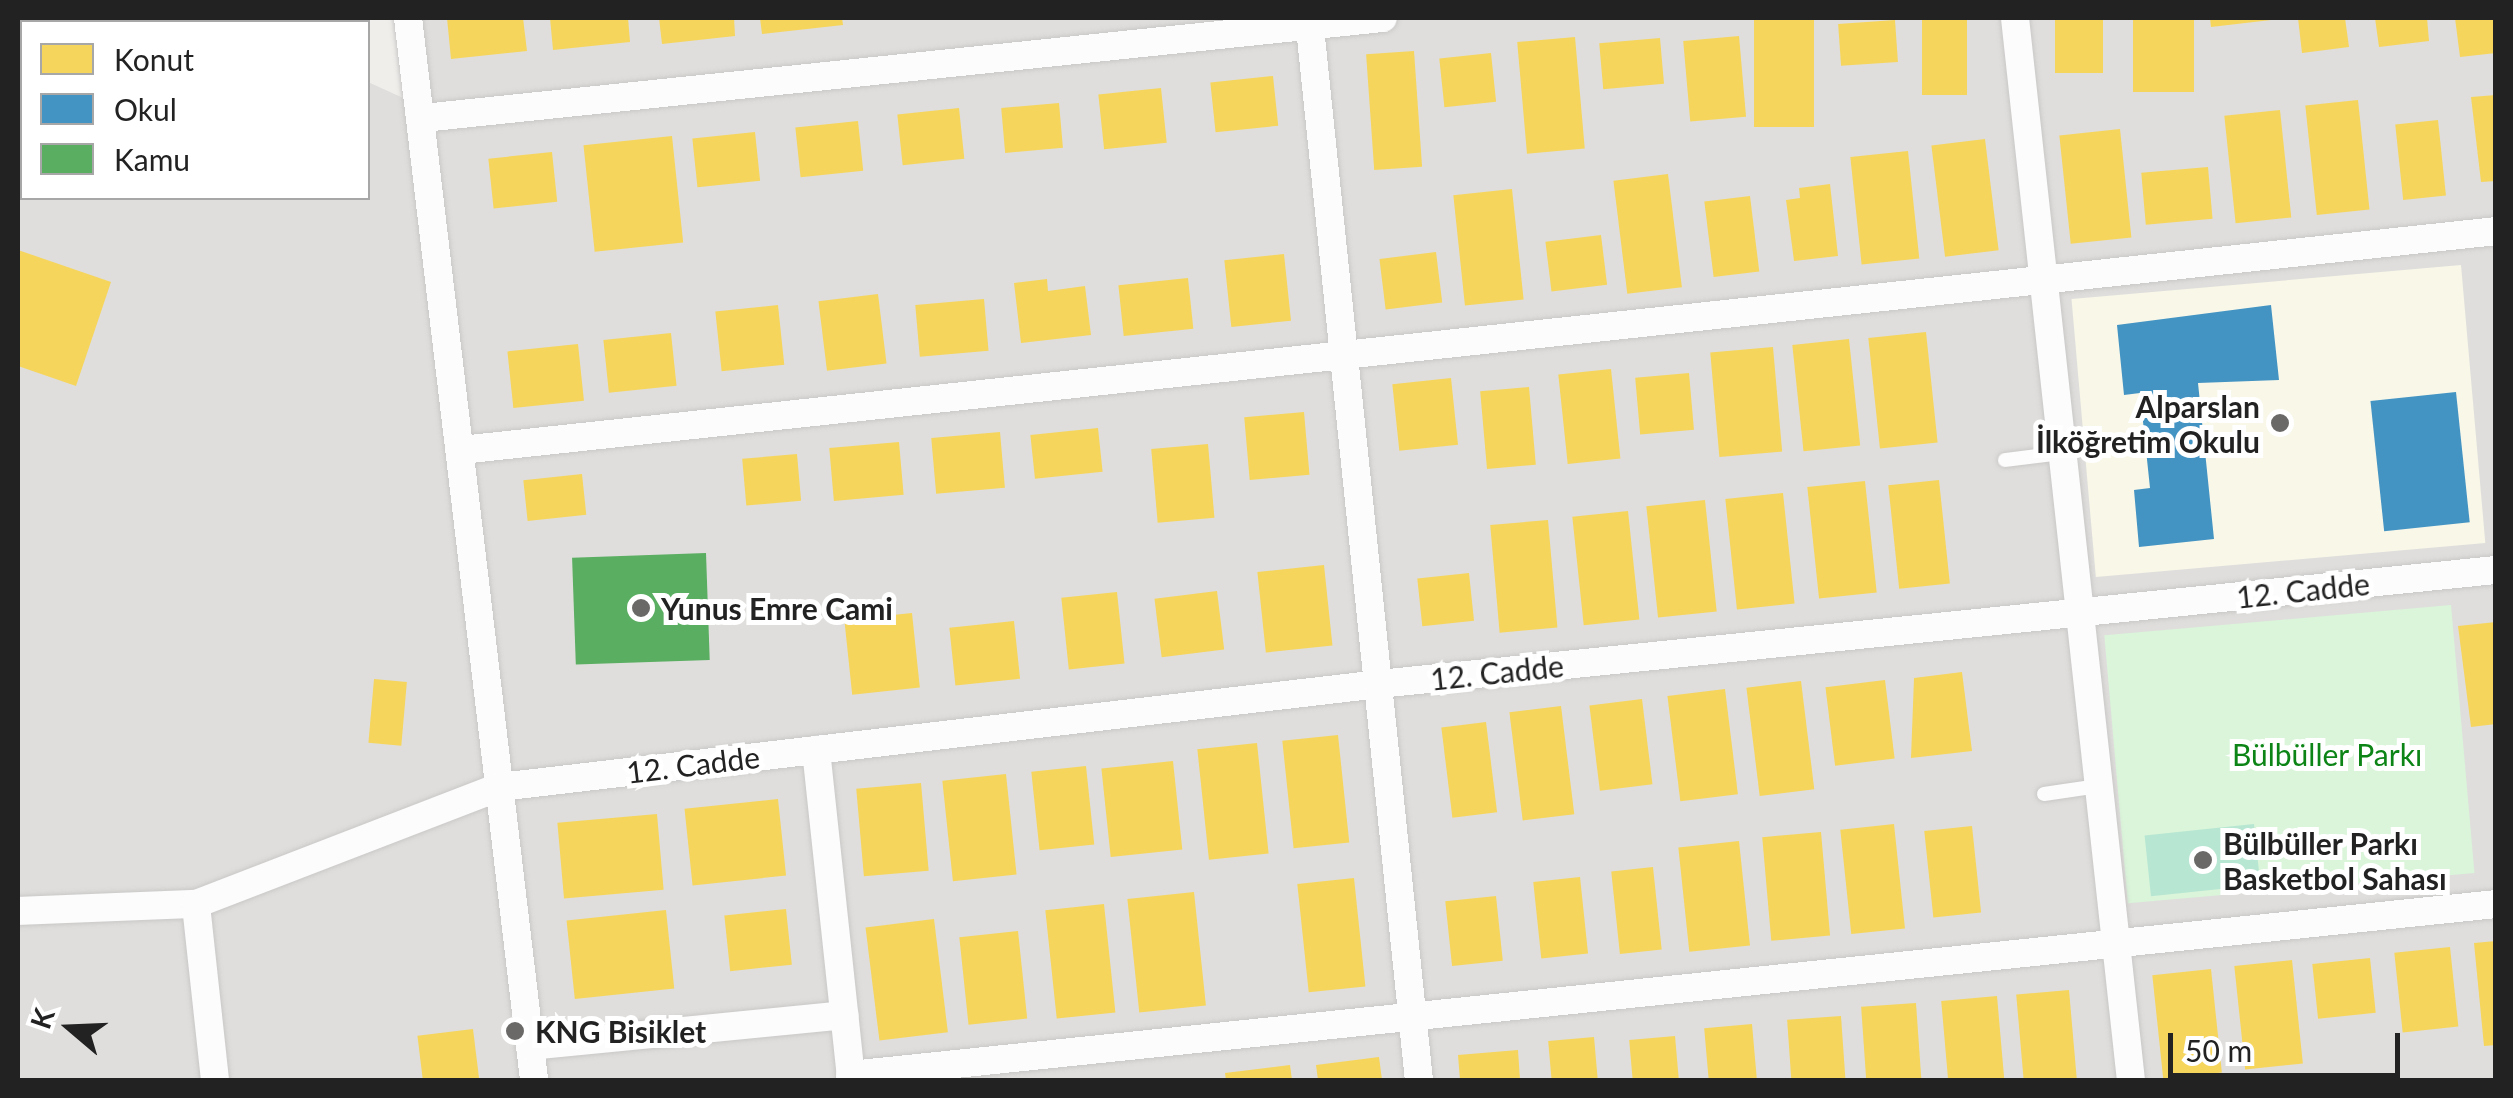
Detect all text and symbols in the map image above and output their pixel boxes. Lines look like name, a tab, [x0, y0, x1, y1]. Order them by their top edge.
legend	[20, 20, 370, 200]
text: Konut	[114, 41, 194, 77]
text: Okul	[114, 91, 177, 127]
text: Kamu	[114, 141, 190, 177]
place label: Alparslan İlköğretim Okulu	[2036, 388, 2260, 458]
marker: Alparslan İlköğretim Okulu	[2269, 412, 2291, 434]
street label: 12. Cadde	[2235, 565, 2371, 615]
place label: Yunus Emre Cami	[661, 590, 893, 626]
marker: Yunus Emre Cami	[630, 597, 652, 619]
street label: 12. Cadde	[1429, 647, 1565, 697]
park label: Bülbüller Parkı	[2232, 736, 2422, 772]
street label: 12. Cadde	[624, 738, 762, 790]
place label: Bülbüller Parkı Basketbol Sahası	[2223, 825, 2447, 896]
marker: Bülbüller Parkı Basketbol Sahası	[2192, 849, 2214, 871]
north arrow	[20, 978, 120, 1078]
text: K	[22, 1004, 61, 1033]
place label: KNG Bisiklet	[535, 1013, 706, 1049]
scale bar	[2173, 1013, 2406, 1075]
marker: KNG Bisiklet	[504, 1020, 526, 1042]
text: 50 m	[2185, 1032, 2252, 1068]

